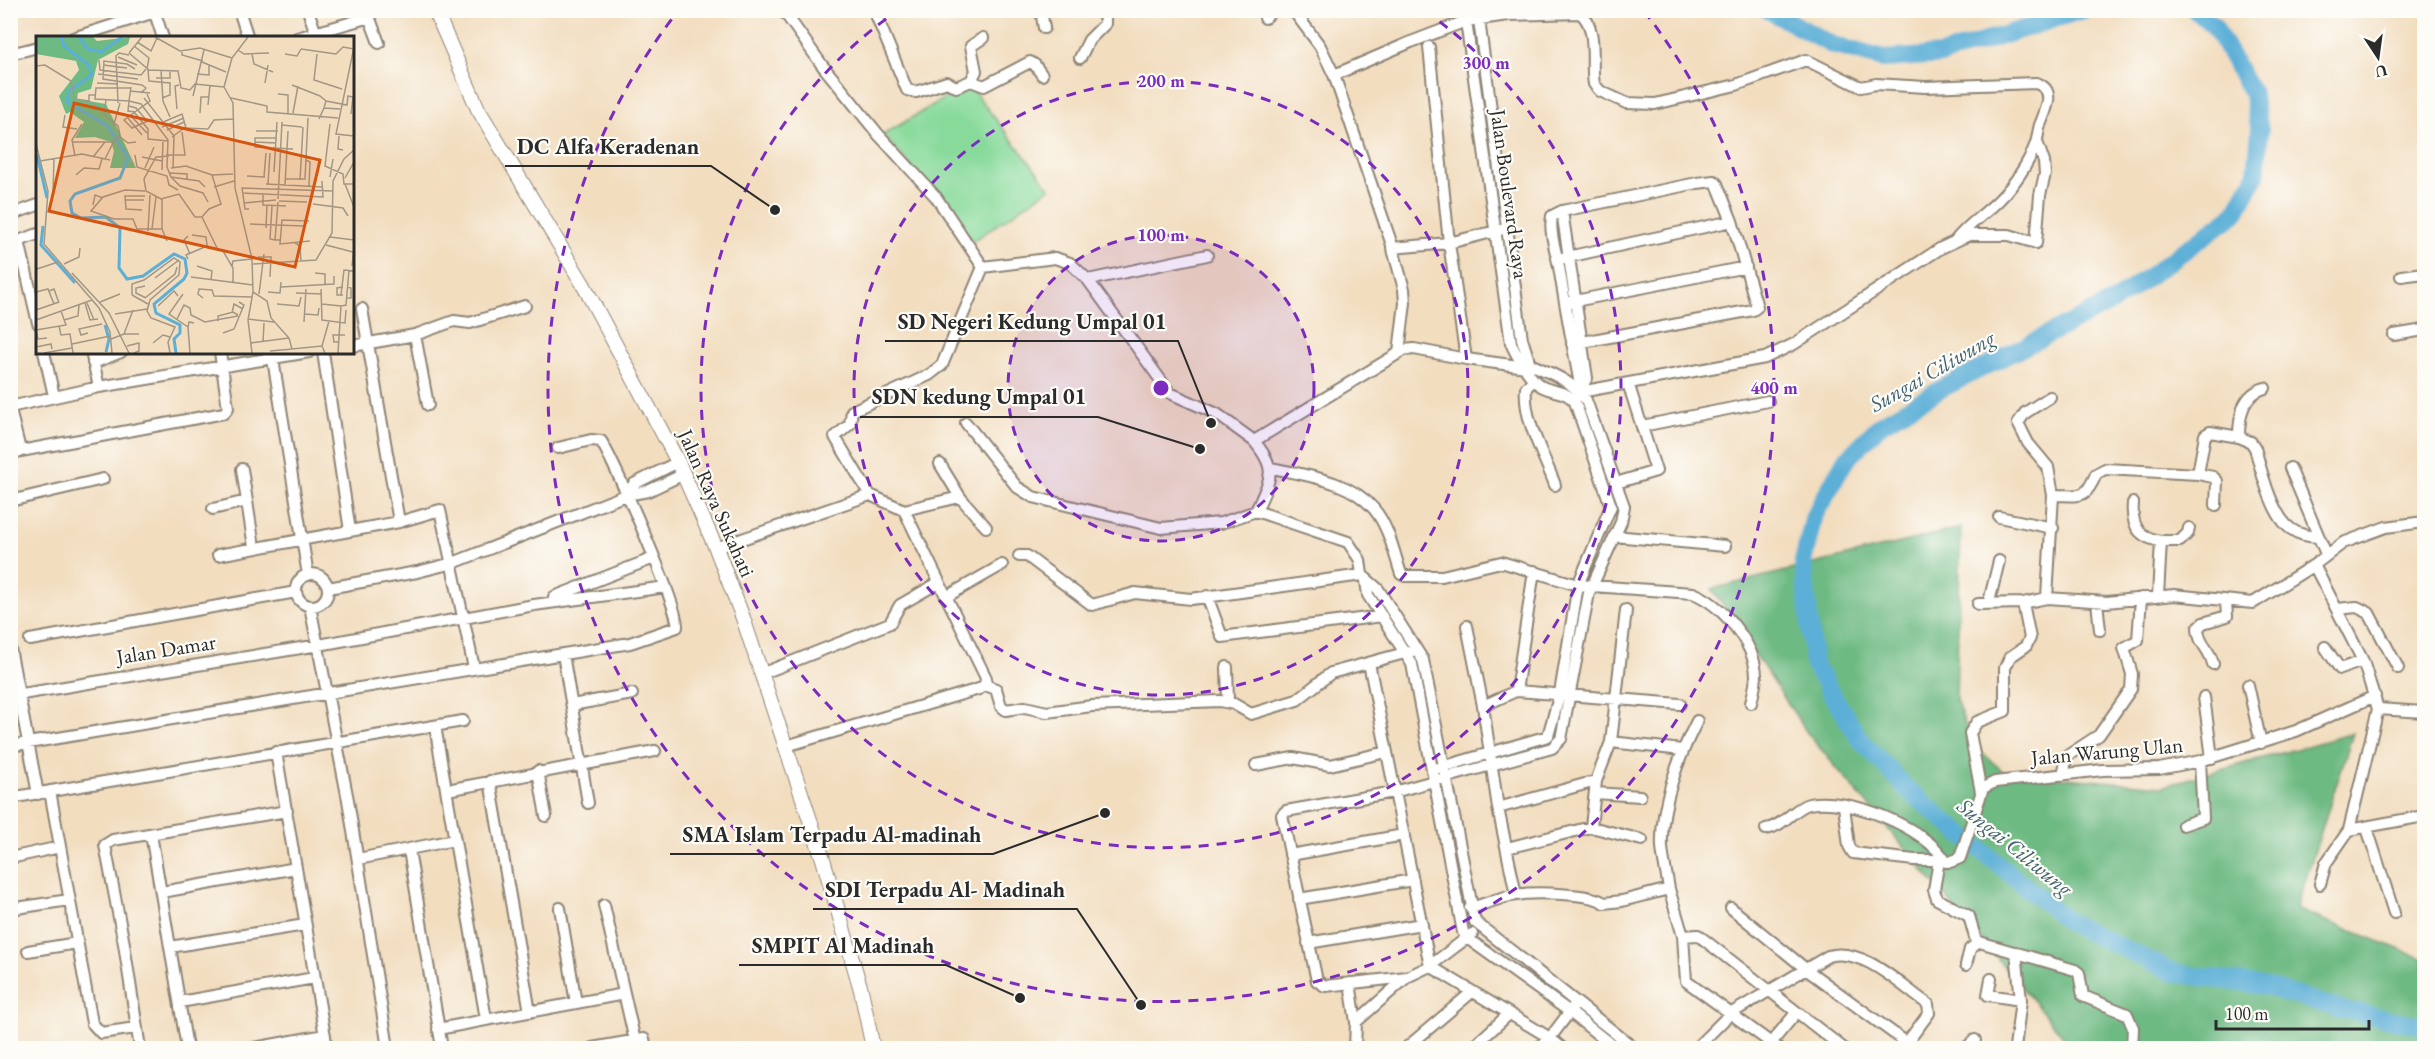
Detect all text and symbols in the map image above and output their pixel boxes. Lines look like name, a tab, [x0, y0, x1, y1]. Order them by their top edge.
north arrow	[2348, 27, 2408, 87]
inset map	[36, 36, 354, 354]
text: 300 m	[1462, 51, 1510, 74]
text: U	[2373, 60, 2389, 83]
text: 200 m	[1137, 69, 1185, 92]
street label: Jalan Boulevard Raya	[1484, 106, 1535, 281]
callout: DC Alfa Keradenan	[505, 126, 711, 166]
text: DC Alfa Keradenan	[517, 132, 700, 161]
text: 100 m	[1137, 223, 1185, 246]
callout: SD Negeri Kedung Umpal 01	[885, 301, 1178, 341]
text: SD Negeri Kedung Umpal 01	[898, 307, 1166, 336]
water label: Sungai Ciliwung	[1863, 323, 2001, 419]
text: 400 m	[1750, 376, 1798, 399]
callout: SDN kedung Umpal 01	[860, 377, 1098, 417]
centre of rings	[1151, 378, 1171, 398]
text: SDN kedung Umpal 01	[872, 382, 1086, 411]
street label: Jalan Raya Sukahati	[672, 423, 762, 581]
street label: Jalan Damar	[112, 628, 218, 670]
street label: Jalan Warung Ulan	[2028, 731, 2184, 771]
water label: Sungai Ciliwung	[1950, 791, 2079, 903]
callout: SMA Islam Terpadu Al-madinah	[670, 814, 993, 854]
text: SMA Islam Terpadu Al-madinah	[683, 820, 981, 849]
callout: SDI Terpadu Al- Madinah	[813, 869, 1077, 909]
text: SDI Terpadu Al- Madinah	[825, 875, 1065, 904]
callout: SMPIT Al Madinah	[739, 925, 946, 965]
text: SMPIT Al Madinah	[752, 931, 934, 960]
scale bar	[2216, 993, 2369, 1031]
text: 100 m	[2225, 1002, 2269, 1025]

